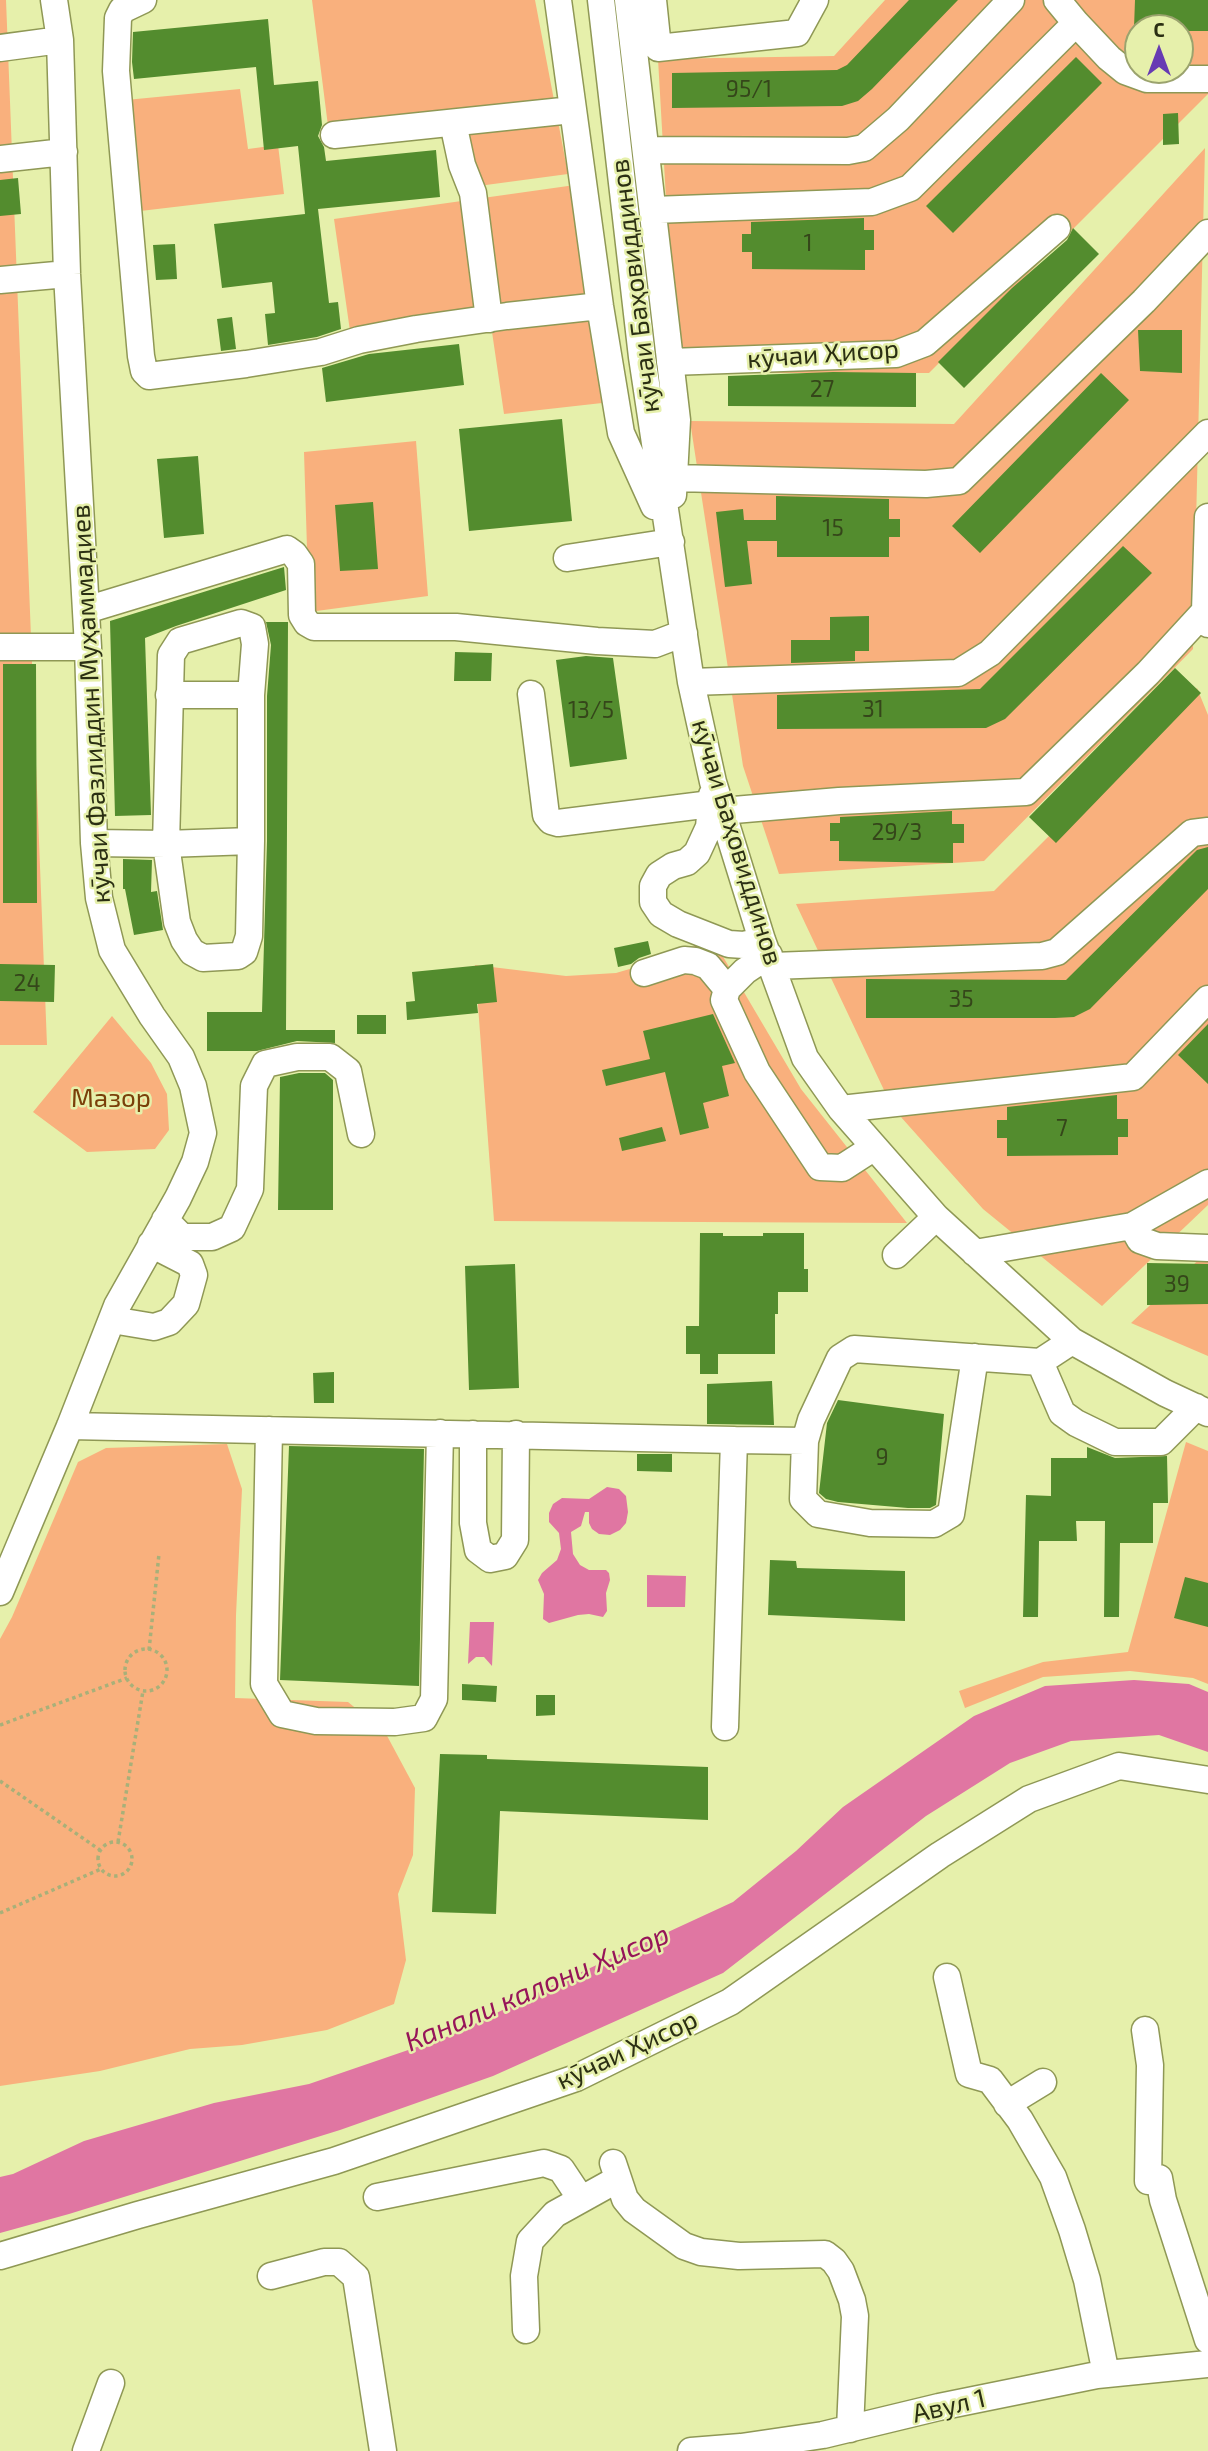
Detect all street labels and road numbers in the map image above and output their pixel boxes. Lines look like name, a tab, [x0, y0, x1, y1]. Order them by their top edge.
street label: кӯчаи Баҳовиддинов	[604, 157, 666, 415]
street label: кӯчаи Ҳисор	[746, 333, 900, 375]
street label: кӯчаи Фазлиддин Муҳаммадиев	[65, 504, 117, 904]
street label: кӯчаи Баҳовиддинов	[685, 715, 789, 969]
street label: кӯчаи Ҳисор	[552, 2004, 702, 2096]
street label: Авул 1	[909, 2382, 989, 2430]

